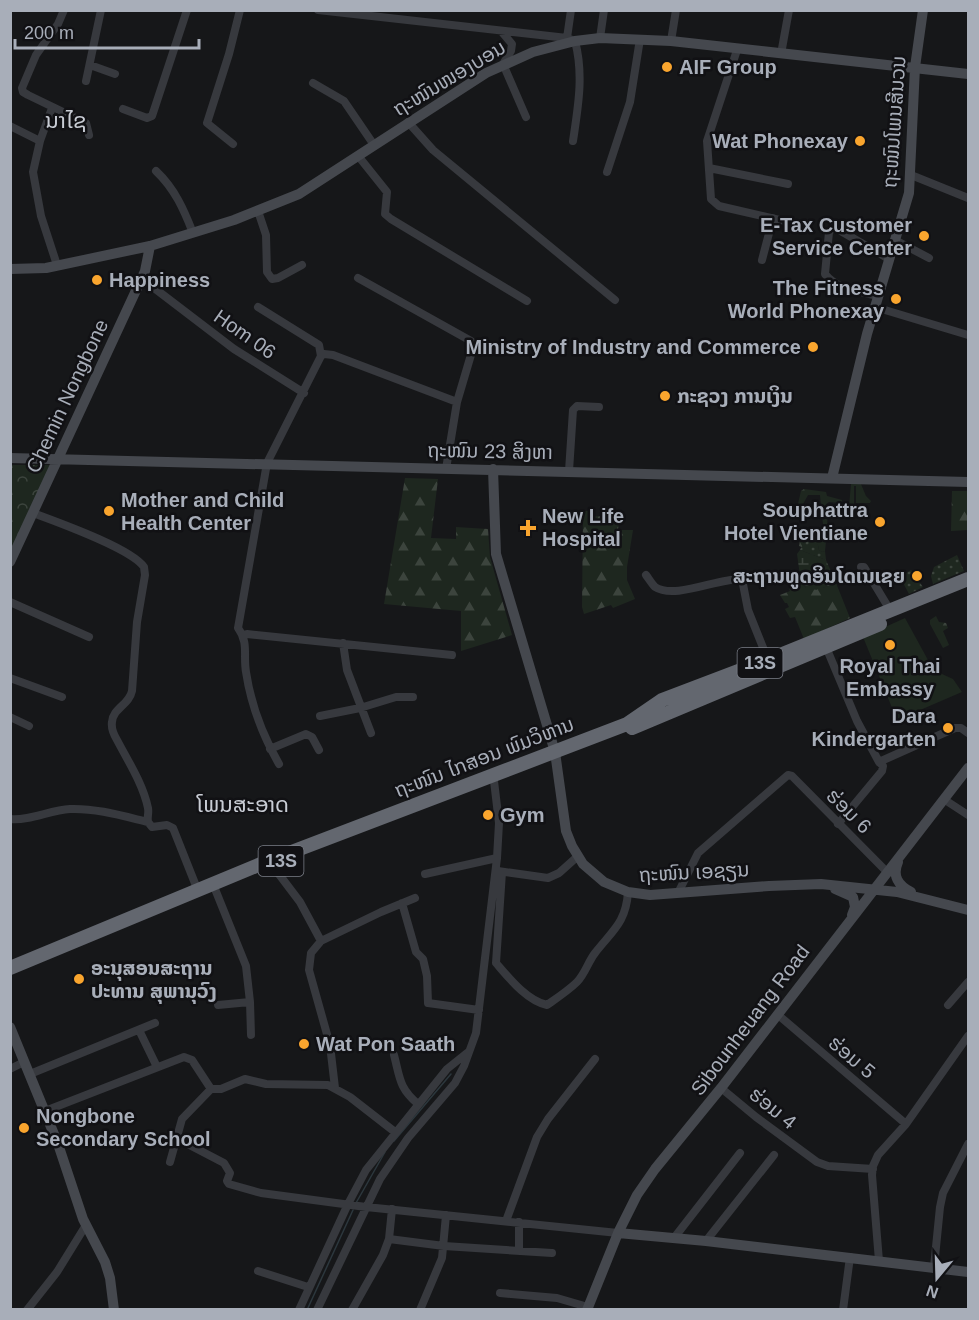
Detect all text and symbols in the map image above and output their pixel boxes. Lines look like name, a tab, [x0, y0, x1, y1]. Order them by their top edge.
scale bar	[15, 12, 200, 50]
text: 200 m	[24, 23, 74, 43]
street label: ຖະໜົນໜອງບອນ	[389, 36, 509, 120]
street label: ຖະໜົນໂພນສີນວນ	[878, 55, 910, 189]
place label: AIF Group	[679, 56, 777, 78]
marker: AIF Group	[660, 60, 674, 74]
district label: ນາໄຊ	[45, 108, 87, 133]
place label: Wat Phonexay	[712, 130, 849, 152]
marker: Wat Phonexay	[853, 134, 867, 148]
place label: E-Tax Customer Service Center	[760, 214, 912, 259]
marker: E-Tax Customer Service Center	[917, 229, 931, 243]
place label: Happiness	[109, 269, 210, 291]
marker: Happiness	[90, 273, 104, 287]
place label: The Fitness World Phonexay	[728, 277, 885, 322]
marker: The Fitness World Phonexay	[889, 292, 903, 306]
street label: Hom 06	[210, 305, 280, 363]
street label: Chemin Nongbone	[22, 316, 112, 476]
place label: Ministry of Industry and Commerce	[465, 336, 801, 358]
marker: Ministry of Industry and Commerce	[806, 340, 820, 354]
place label: ກະຊວງ ການເງິນ	[677, 385, 793, 407]
marker: ກະຊວງ ການເງິນ	[658, 389, 672, 403]
street label: ຖະໜົນ 23 ສິງຫາ	[427, 439, 553, 463]
place label: Mother and Child Health Center	[121, 489, 284, 534]
place label: Souphattra Hotel Vientiane	[724, 499, 869, 544]
marker: Mother and Child Health Center	[102, 504, 116, 518]
place label: New Life Hospital	[542, 505, 624, 550]
marker: Souphattra Hotel Vientiane	[873, 515, 887, 529]
marker: New Life Hospital	[519, 519, 537, 537]
place label: ສະຖານທູດອິນໂດເນເຊຍ	[733, 565, 905, 589]
marker: ສະຖານທູດອິນໂດເນເຊຍ	[910, 569, 924, 583]
marker: Royal Thai Embassy	[883, 638, 897, 652]
road number: 13S	[738, 648, 783, 678]
place label: Royal Thai Embassy	[839, 655, 941, 700]
place label: Dara Kindergarten	[812, 705, 937, 750]
street label: ຖະໜົນ ໄກສອນ ພົມວິຫານ	[391, 713, 577, 801]
marker: Dara Kindergarten	[941, 721, 955, 735]
street label: ຮ່ອມ 6	[822, 784, 876, 838]
district label: ໂພນສະອາດ	[196, 792, 289, 817]
place label: Gym	[500, 804, 544, 826]
marker: Gym	[481, 808, 495, 822]
road number: 13S	[258, 846, 304, 876]
street label: ຖະໜົນ ເອຊຽນ	[638, 858, 750, 888]
street label: Sibounheuang Road	[686, 941, 814, 1099]
place label: ອະນຸສອນສະຖານ ປະທານ ສຸພານຸວົງ	[91, 957, 217, 1004]
marker: ອະນຸສອນສະຖານ ປະທານ ສຸພານຸວົງ	[72, 972, 86, 986]
street label: ຮ່ອມ 5	[824, 1031, 880, 1083]
place label: Wat Pon Saath	[316, 1033, 455, 1055]
marker: Wat Pon Saath	[297, 1037, 311, 1051]
street label: ຮ່ອມ 4	[745, 1083, 801, 1133]
place label: Nongbone Secondary School	[36, 1105, 211, 1150]
marker: Nongbone Secondary School	[17, 1121, 31, 1135]
north arrow	[907, 1248, 967, 1308]
text: N	[924, 1282, 941, 1302]

